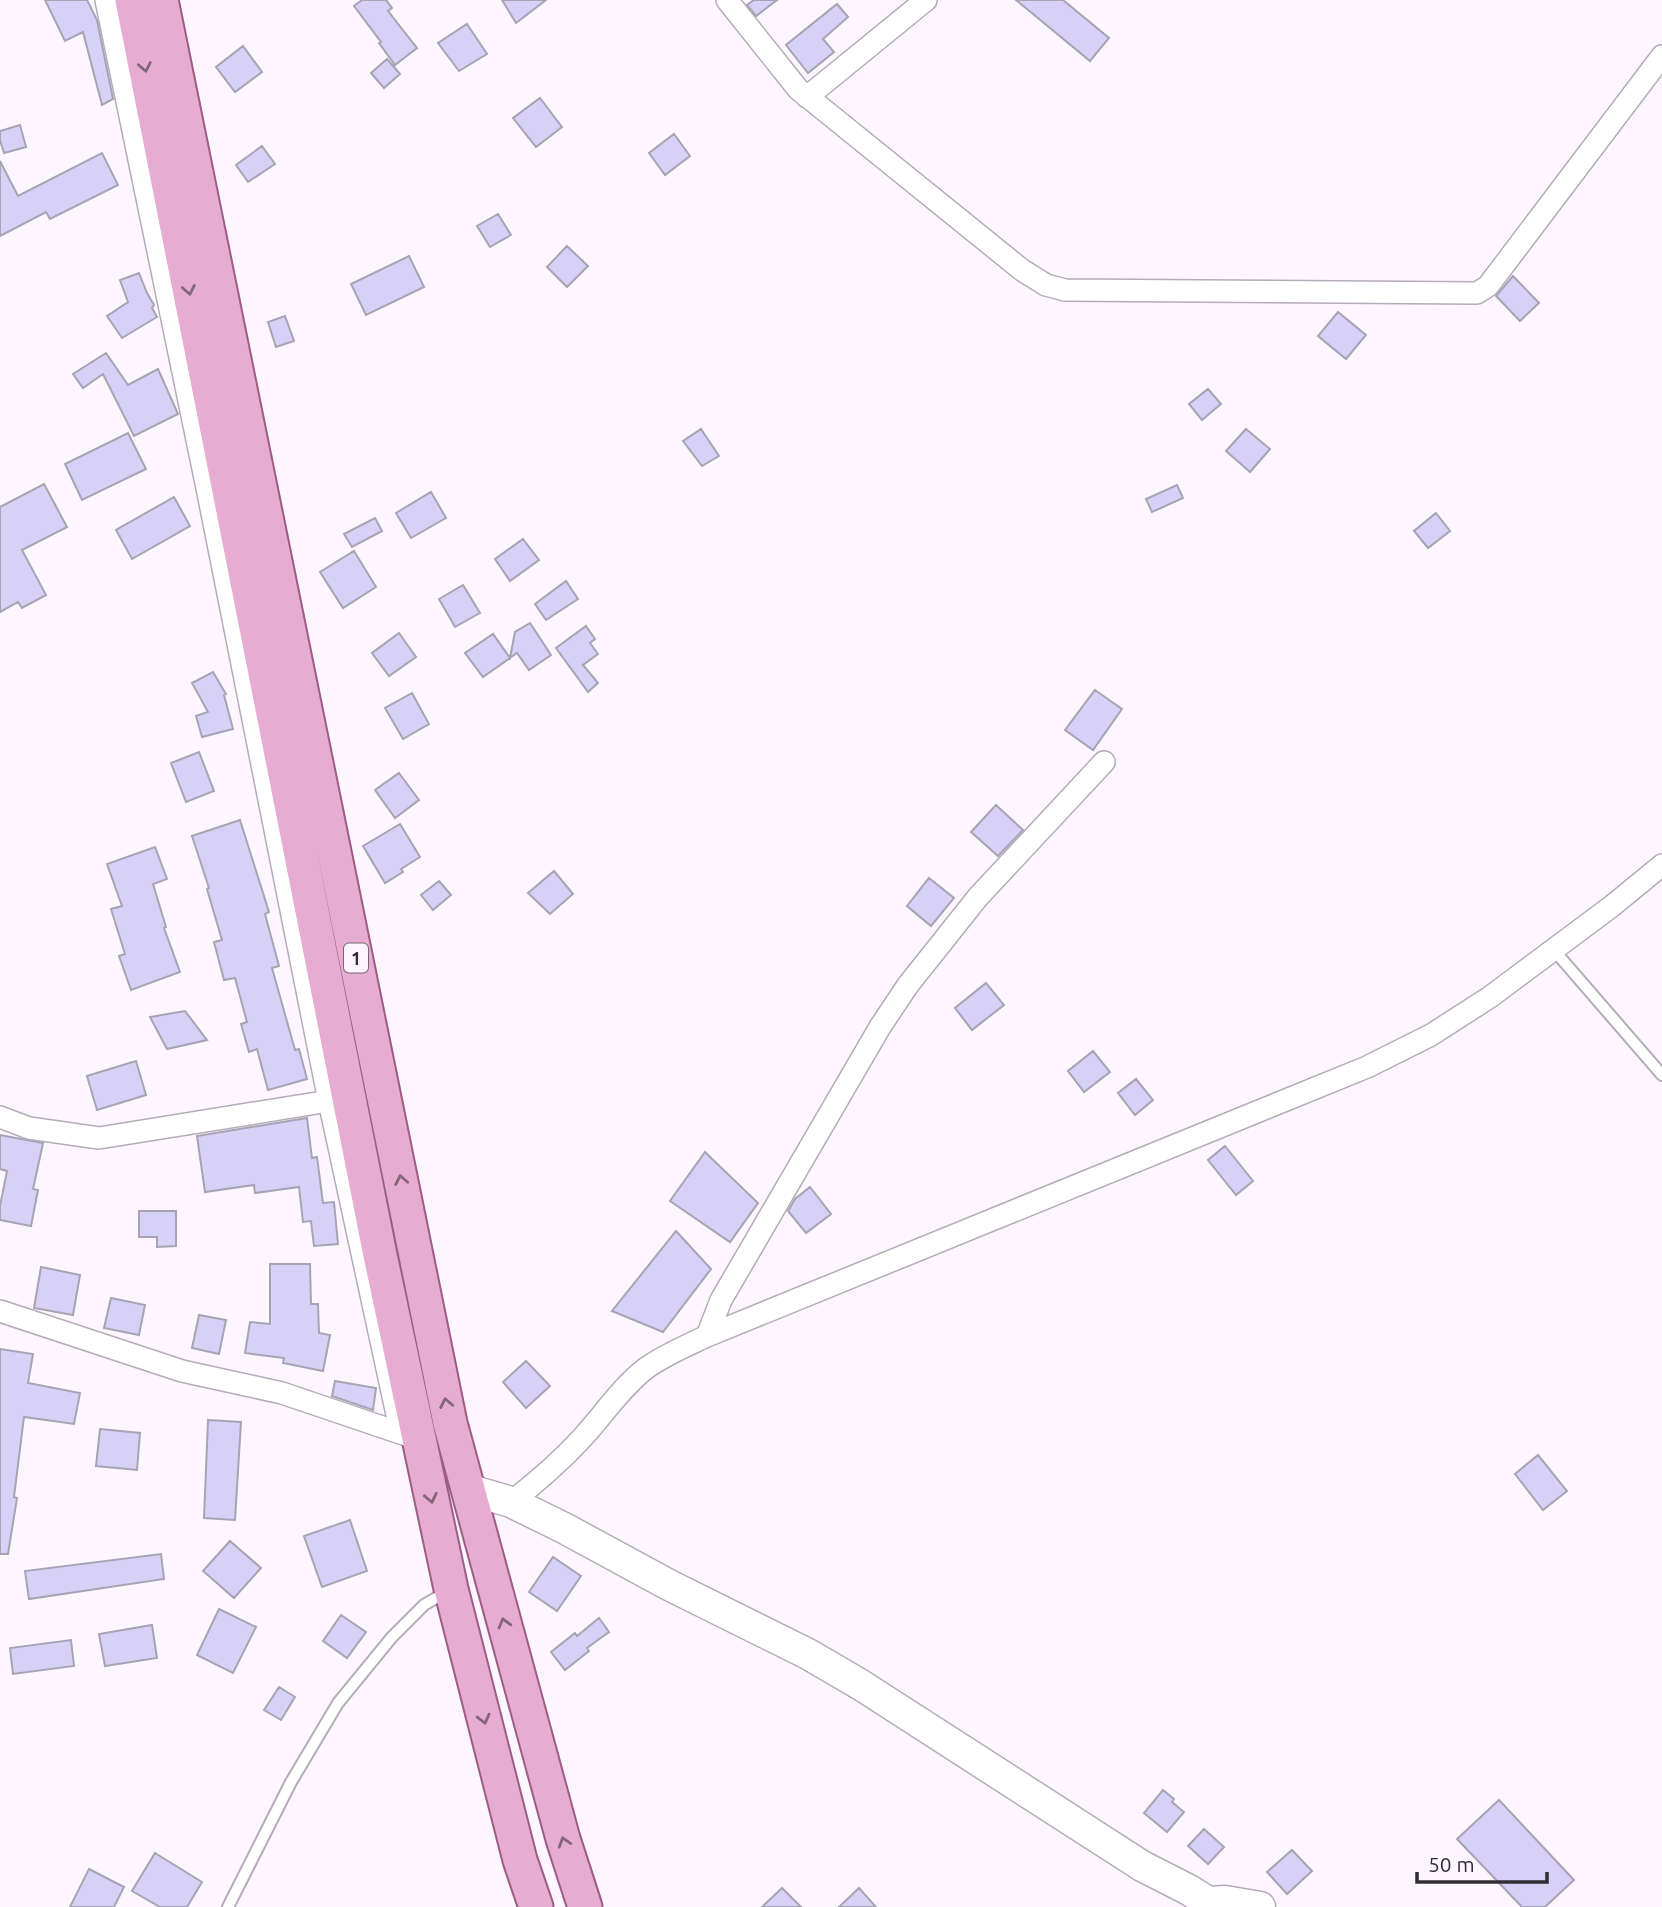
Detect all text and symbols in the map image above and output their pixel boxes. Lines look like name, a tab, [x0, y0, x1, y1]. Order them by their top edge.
one-way arrow	[137, 61, 152, 73]
one-way arrow	[181, 284, 196, 296]
road number: 1	[344, 944, 368, 973]
one-way arrow	[394, 1174, 409, 1186]
one-way arrow	[439, 1397, 454, 1409]
one-way arrow	[423, 1492, 438, 1504]
one-way arrow	[497, 1617, 512, 1629]
one-way arrow	[476, 1713, 490, 1725]
one-way arrow	[558, 1836, 573, 1848]
scale bar	[1417, 1840, 1546, 1884]
text: 50 m	[1428, 1852, 1475, 1876]

